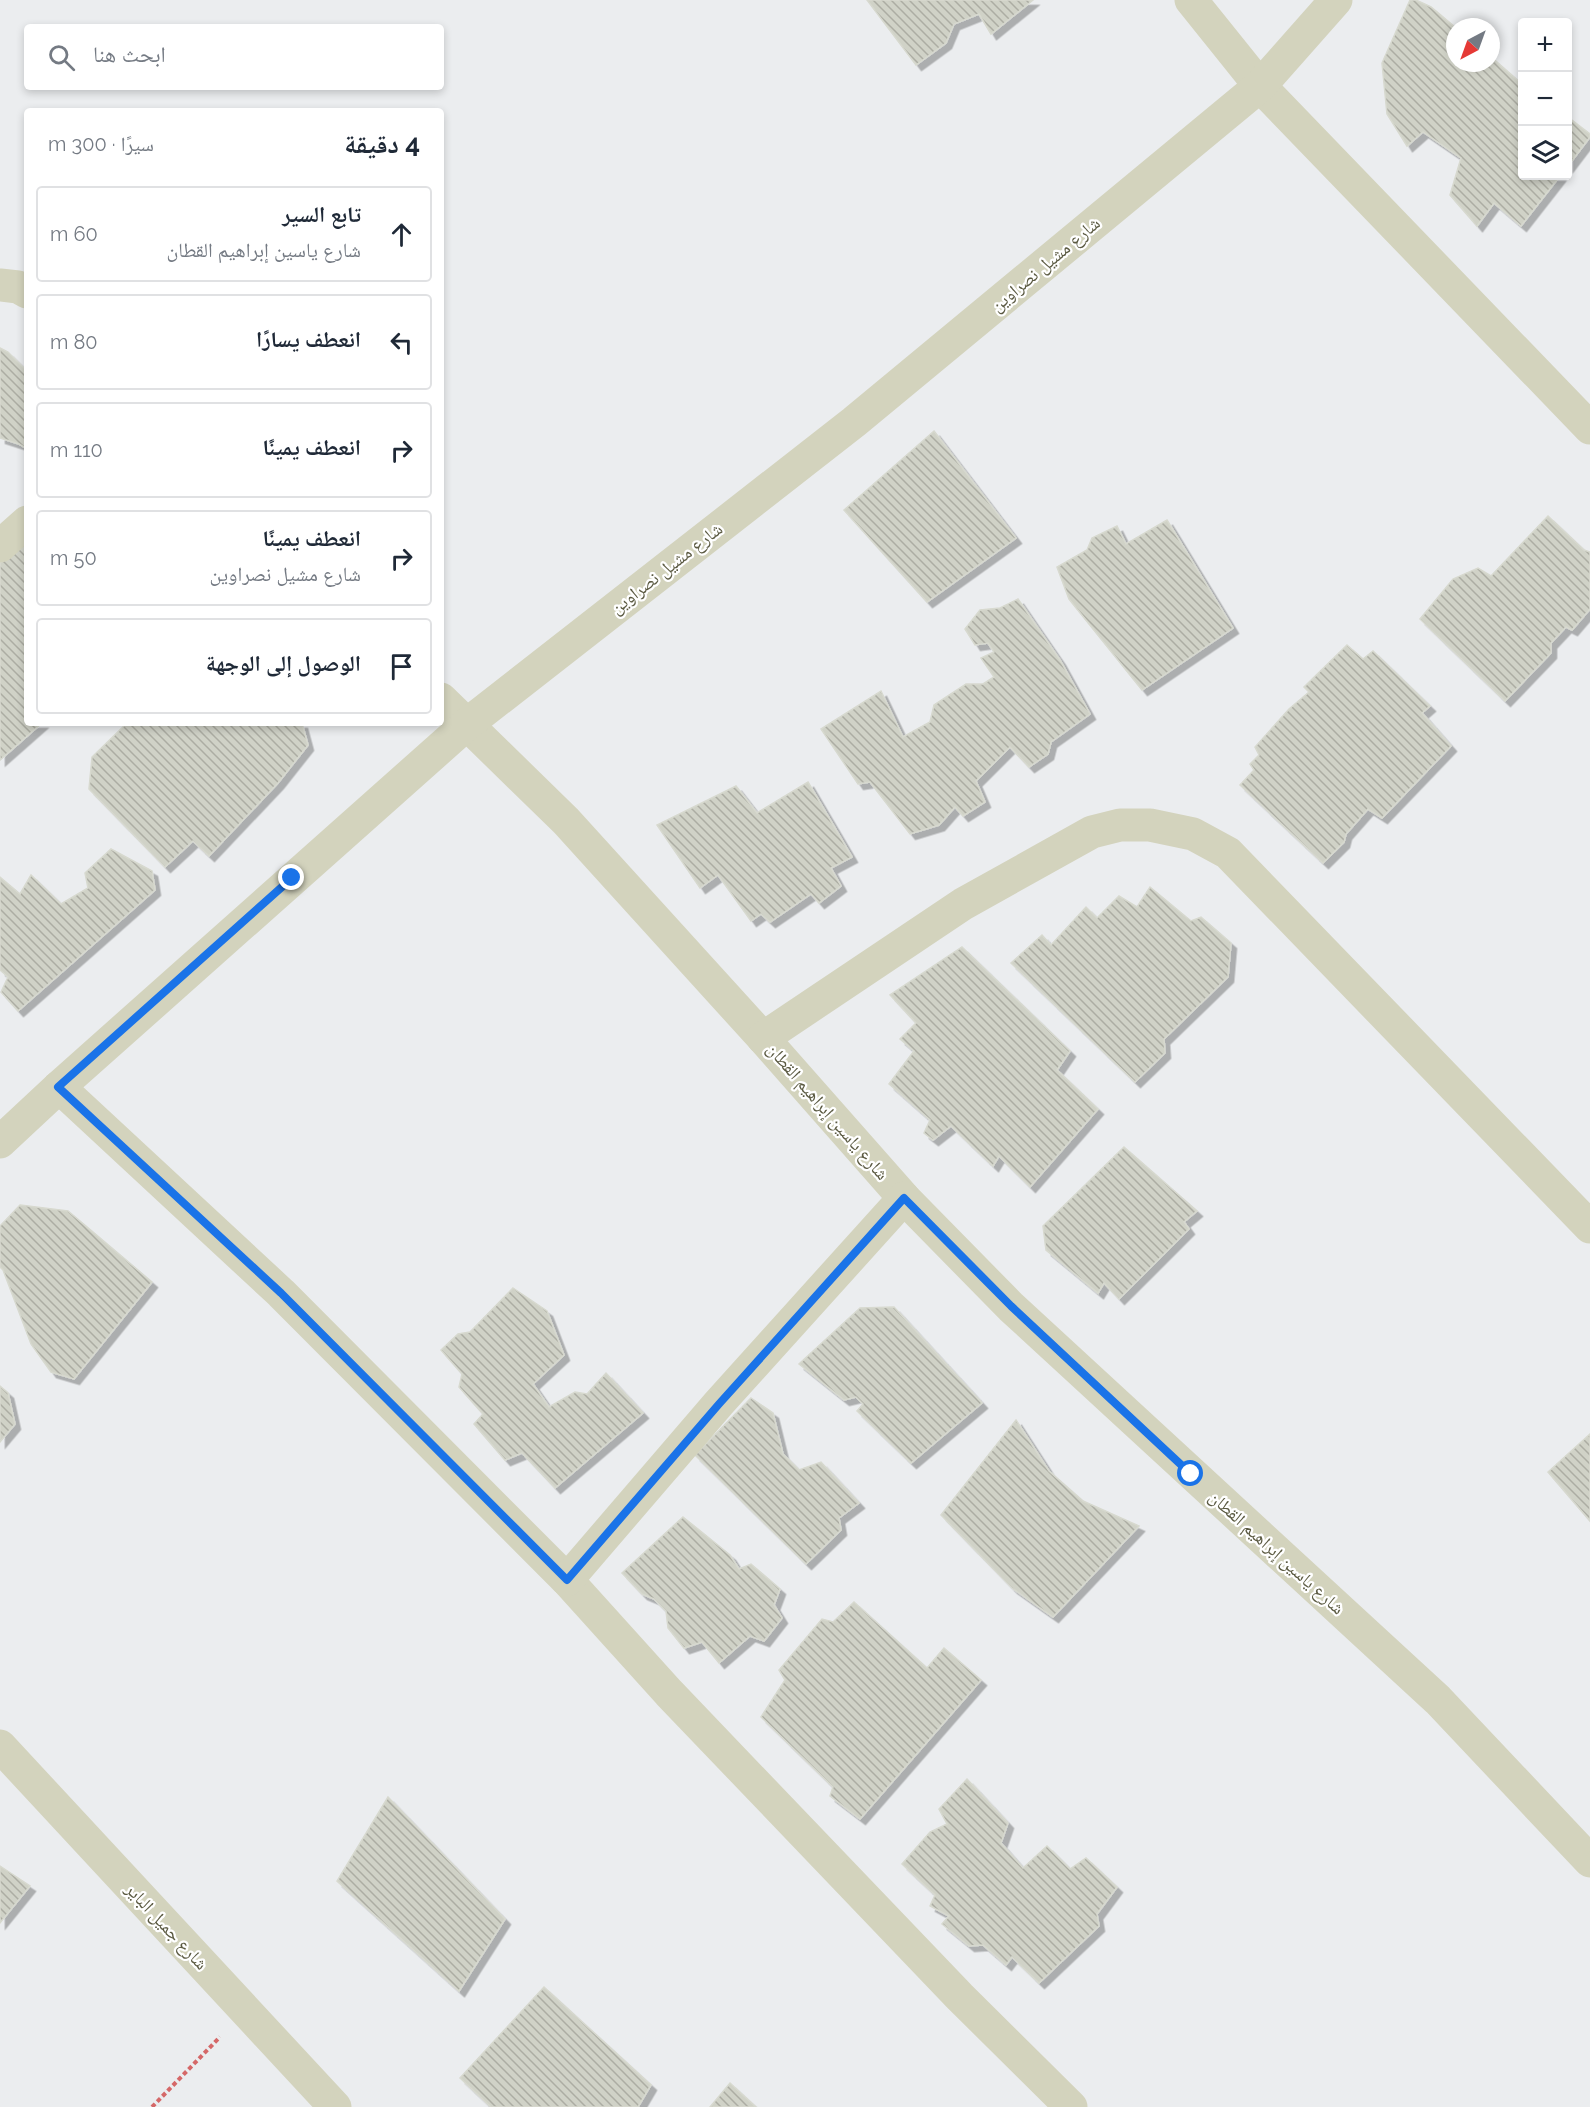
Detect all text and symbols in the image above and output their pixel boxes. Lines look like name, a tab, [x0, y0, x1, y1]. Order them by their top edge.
north arrow	[1446, 18, 1500, 72]
map controls	[1518, 18, 1572, 180]
button: +	[1518, 18, 1572, 72]
search box	[24, 24, 444, 90]
icon: search	[45, 41, 78, 74]
text: ابحث هنا	[93, 41, 166, 67]
button: −	[1518, 72, 1572, 126]
button: layers	[1518, 126, 1572, 180]
text: 4 دقيقة	[344, 129, 420, 159]
text: سيرًا · 300 m	[48, 132, 154, 156]
text: تابع السير	[282, 201, 361, 227]
street label: شارع مشيل نصراوين	[986, 212, 1105, 317]
icon: ahead	[385, 218, 418, 251]
text: 60 m	[50, 222, 98, 246]
text: شارع ياسين إبراهيم القطان	[167, 238, 361, 262]
text: انعطف يسارًا	[256, 326, 361, 352]
icon: left	[385, 326, 418, 359]
text: 80 m	[50, 330, 98, 354]
text: انعطف يمينًا	[262, 434, 361, 460]
icon: right	[385, 434, 418, 467]
text: 110 m	[50, 438, 103, 462]
street label: شارع مشيل نصراوين	[606, 518, 727, 619]
text: انعطف يمينًا	[262, 525, 361, 551]
icon: right	[385, 542, 418, 575]
text: 50 m	[50, 546, 97, 570]
text: شارع مشيل نصراوين	[210, 562, 361, 586]
text: الوصول إلى الوجهة	[206, 650, 361, 676]
icon: arrive	[385, 650, 418, 683]
route end	[278, 864, 304, 890]
street label: شارع ياسين إبراهيم القطان	[761, 1038, 893, 1185]
route start	[1177, 1460, 1203, 1486]
street label: شارع ياسين إبراهيم القطان	[1204, 1486, 1349, 1620]
street label: شارع جميل الباير	[120, 1878, 212, 1974]

